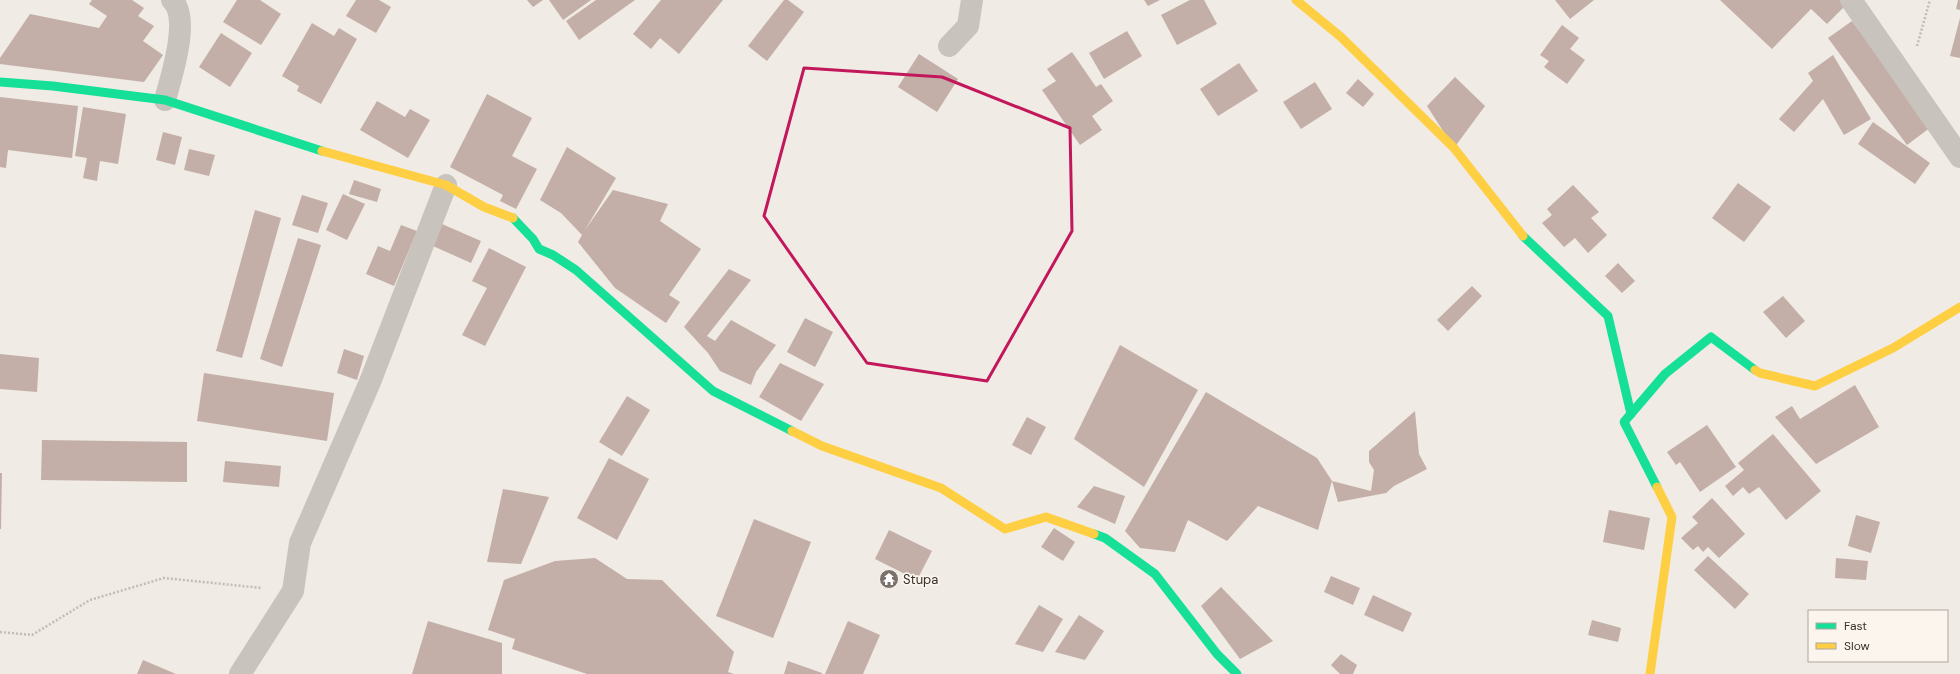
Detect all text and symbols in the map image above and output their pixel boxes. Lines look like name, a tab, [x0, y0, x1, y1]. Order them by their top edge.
temple icon: Stupa	[878, 568, 900, 590]
place label: Stupa	[903, 571, 938, 588]
legend	[1808, 610, 1948, 662]
text: Fast	[1844, 618, 1867, 634]
text: Slow	[1844, 638, 1870, 654]

